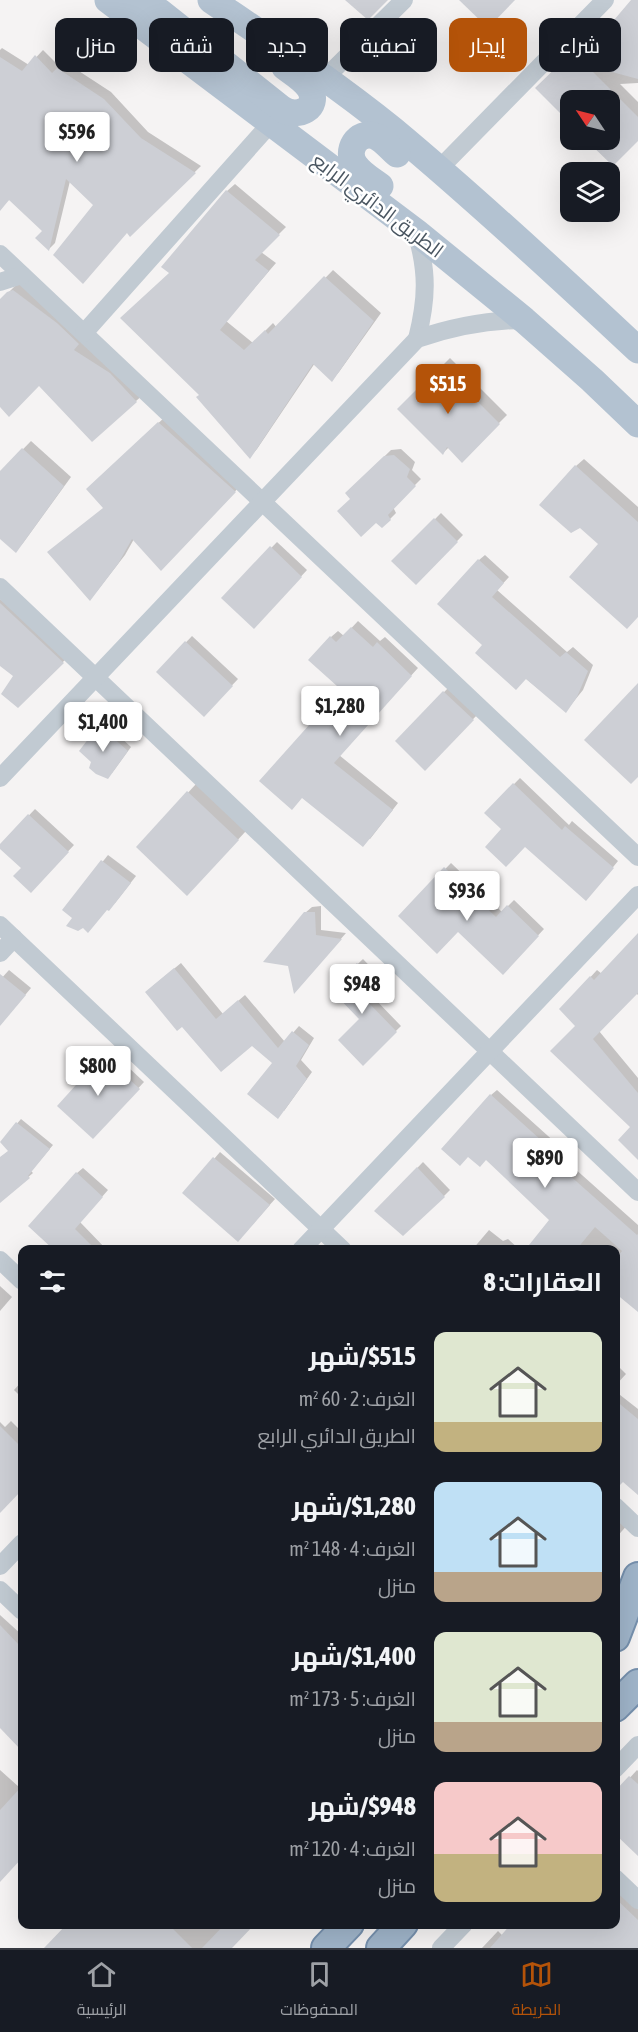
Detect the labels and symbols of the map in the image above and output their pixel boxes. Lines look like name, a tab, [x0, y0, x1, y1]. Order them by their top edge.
north arrow	[560, 90, 620, 150]
pin: $596	[41, 112, 113, 163]
street label: الطريق الدائري الرابع	[305, 148, 448, 266]
pin: $515	[412, 364, 484, 415]
pin: $1,280	[291, 686, 389, 737]
pin: $1,400	[54, 702, 152, 753]
pin: $936	[431, 871, 503, 922]
pin: $948	[326, 964, 398, 1015]
pin: $800	[62, 1046, 134, 1097]
pin: $890	[509, 1138, 581, 1189]

